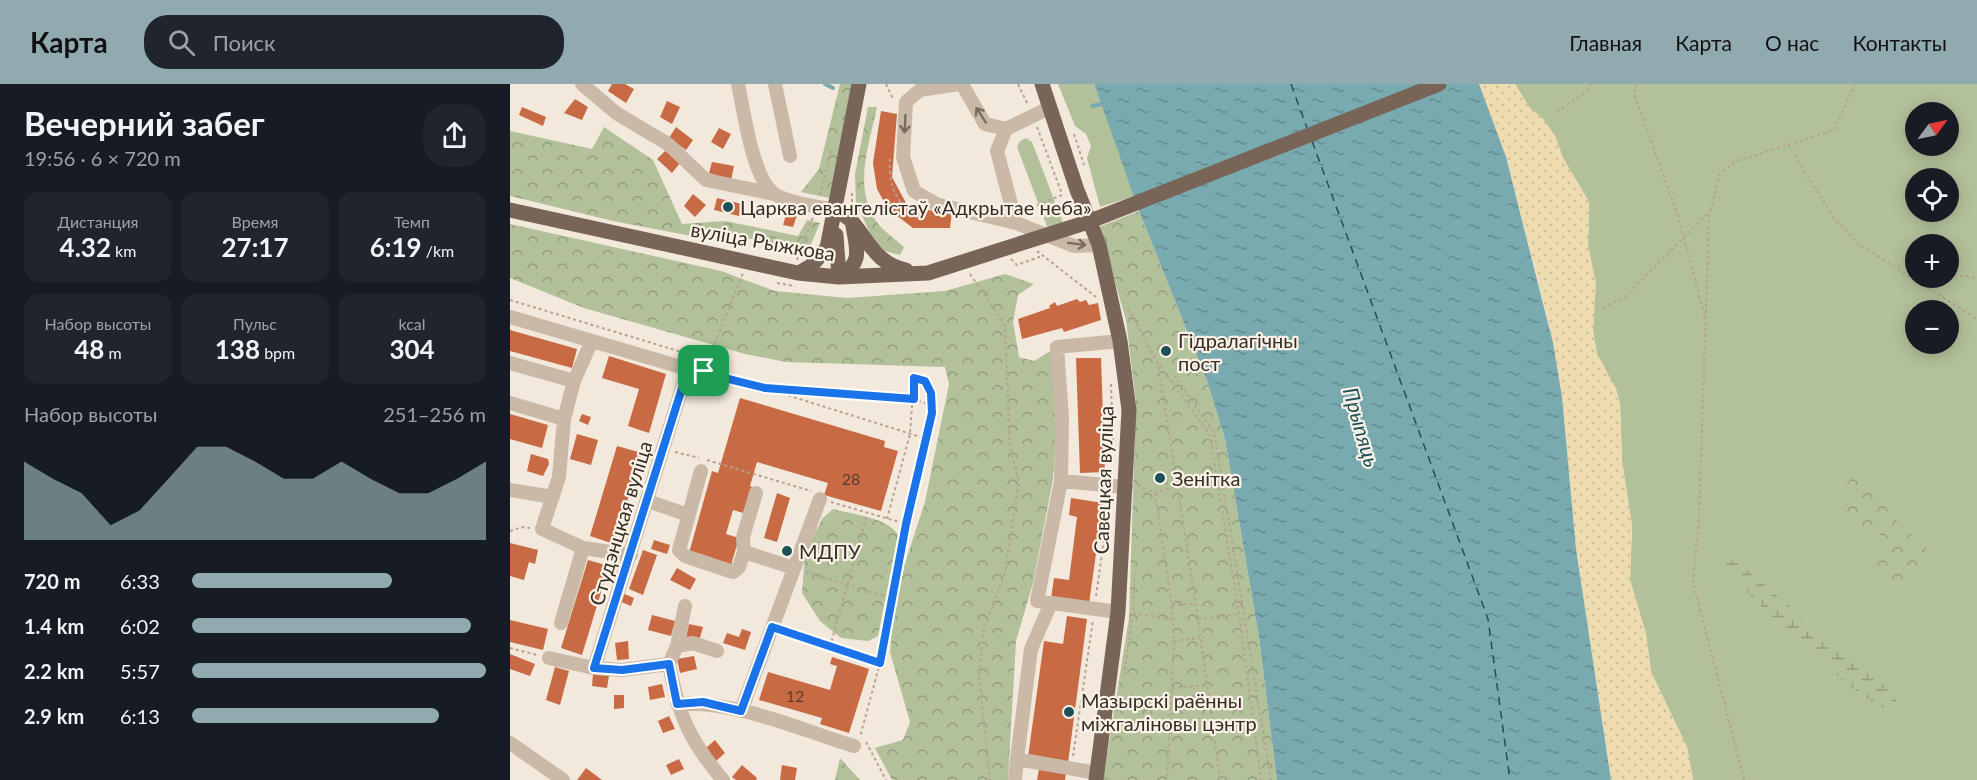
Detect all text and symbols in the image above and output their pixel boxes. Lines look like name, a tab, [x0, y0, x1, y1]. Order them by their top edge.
search box	[144, 15, 564, 69]
text: Карта	[30, 25, 108, 59]
icon: search	[165, 26, 198, 59]
text: Поиск	[213, 29, 276, 56]
text: Главная	[1569, 30, 1642, 55]
text: Карта	[1675, 30, 1732, 55]
text: О нас	[1765, 30, 1819, 55]
text: Контакты	[1852, 30, 1947, 55]
north arrow	[1905, 102, 1959, 156]
map controls	[1905, 102, 1959, 354]
text: Вечерний забег	[24, 103, 265, 143]
button: share	[423, 104, 486, 167]
one-way arrow	[975, 108, 987, 124]
one-way arrow	[900, 114, 911, 134]
text: 19:56 · 6 × 720 m	[24, 146, 181, 170]
button: locate	[1905, 168, 1959, 222]
place label: Царква евангелістаў «Адкрытае неба»	[740, 195, 1092, 219]
marker: Царква евангелістаў «Адкрытае неба»	[721, 200, 735, 214]
text: Дистанция	[57, 212, 139, 231]
text: Время	[232, 212, 278, 231]
text: Темп	[394, 212, 430, 231]
street label: вуліца Рыжкова	[689, 217, 837, 265]
text: 4.32	[60, 231, 111, 263]
text: 27:17	[221, 231, 289, 263]
text: 6:19	[370, 231, 422, 263]
button: +	[1905, 234, 1959, 288]
one-way arrow	[1067, 239, 1086, 250]
text: km	[111, 241, 136, 260]
text: /km	[422, 241, 454, 260]
button: −	[1905, 300, 1959, 354]
text: Набор высоты	[45, 314, 151, 333]
text: Пульс	[233, 314, 277, 333]
text: kcal	[398, 314, 426, 333]
place label: Гідралагічны пост	[1178, 328, 1298, 375]
text: 48	[74, 333, 104, 365]
text: 138	[215, 333, 260, 365]
text: 304	[389, 333, 435, 365]
text: m	[104, 343, 122, 362]
text: bpm	[260, 343, 295, 362]
marker: Гідралагічны пост	[1159, 344, 1173, 358]
pin	[678, 345, 729, 396]
icon: arrive	[687, 354, 720, 387]
water label: Прыпяць	[1339, 384, 1385, 470]
text: Набор высоты	[24, 402, 157, 426]
text: 251–256 m	[383, 402, 486, 426]
street label: Савецкая вуліца	[1088, 405, 1118, 555]
street label: Студэнцкая вуліца	[584, 438, 656, 608]
place label: Зенітка	[1172, 466, 1240, 490]
house number: 28	[842, 469, 860, 488]
marker: Зенітка	[1153, 471, 1167, 485]
place label: МДПУ	[799, 539, 861, 563]
marker: МДПУ	[780, 544, 794, 558]
text: 720 m	[24, 569, 80, 593]
text: 6:33	[120, 569, 160, 593]
text: 1.4 km	[24, 614, 84, 638]
text: 6:02	[120, 614, 160, 638]
text: 2.2 km	[24, 659, 84, 683]
text: 5:57	[120, 659, 160, 683]
house number: 12	[786, 686, 804, 705]
place label: Мазырскі раённы міжгаліновы цэнтр	[1081, 688, 1257, 735]
text: 2.9 km	[24, 704, 84, 728]
text: 6:13	[120, 704, 160, 728]
marker: Мазырскі раённы міжгаліновы цэнтр	[1062, 705, 1076, 719]

